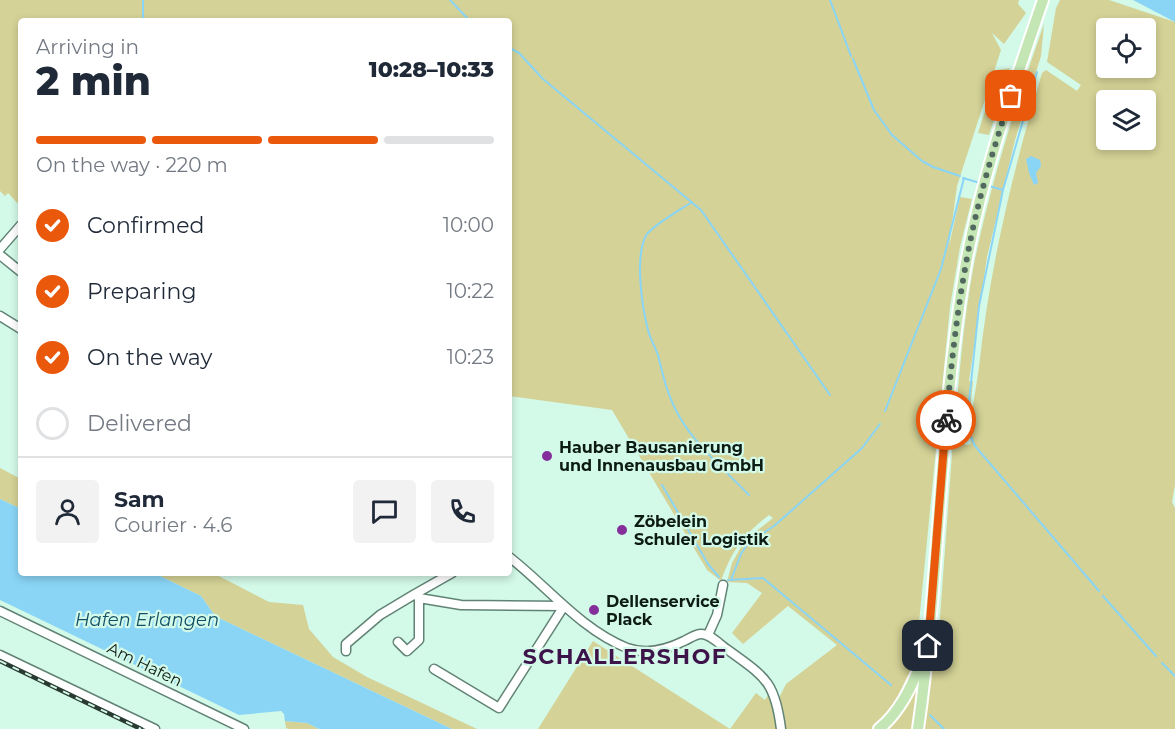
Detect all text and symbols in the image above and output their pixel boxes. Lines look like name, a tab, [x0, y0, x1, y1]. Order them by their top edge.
map controls	[1096, 18, 1156, 150]
button: locate	[1096, 18, 1156, 78]
text: Arriving in	[36, 35, 139, 59]
text: 10:28–10:33	[369, 56, 494, 83]
text: 2 min	[36, 57, 151, 105]
pin	[985, 70, 1036, 121]
icon: bag	[994, 79, 1027, 112]
button: layers	[1096, 90, 1156, 150]
text: On the way · 220 m	[36, 153, 228, 177]
icon: check	[36, 209, 69, 242]
text: Confirmed	[87, 212, 204, 239]
text: 10:00	[443, 213, 494, 237]
icon: check	[36, 275, 69, 308]
text: Preparing	[87, 278, 196, 305]
text: 10:22	[447, 279, 494, 303]
icon: check	[36, 341, 69, 374]
text: On the way	[87, 344, 212, 371]
text: 10:23	[447, 345, 494, 369]
courier	[916, 390, 976, 450]
icon: bike	[930, 404, 963, 437]
text: Delivered	[87, 410, 192, 437]
place label: Hauber Bausanierung und Innenausbau GmbH	[559, 438, 764, 475]
marker: Hauber Bausanierung und Innenausbau GmbH	[540, 449, 554, 463]
button: person	[36, 480, 99, 543]
button: chat	[353, 480, 416, 543]
button: phone	[431, 480, 494, 543]
text: Sam	[114, 486, 165, 513]
place label: Zöbelein Schuler Logistik	[634, 512, 769, 549]
text: Courier · 4.6	[114, 513, 232, 537]
marker: Zöbelein Schuler Logistik	[615, 523, 629, 537]
place label: Dellenservice Plack	[606, 592, 720, 629]
marker: Dellenservice Plack	[587, 603, 601, 617]
water label: Hafen Erlangen	[75, 609, 219, 631]
pin	[902, 620, 953, 671]
icon: home	[911, 629, 944, 662]
street label: Am Hafen	[104, 638, 185, 691]
district label: SCHALLERSHOF	[523, 643, 727, 670]

